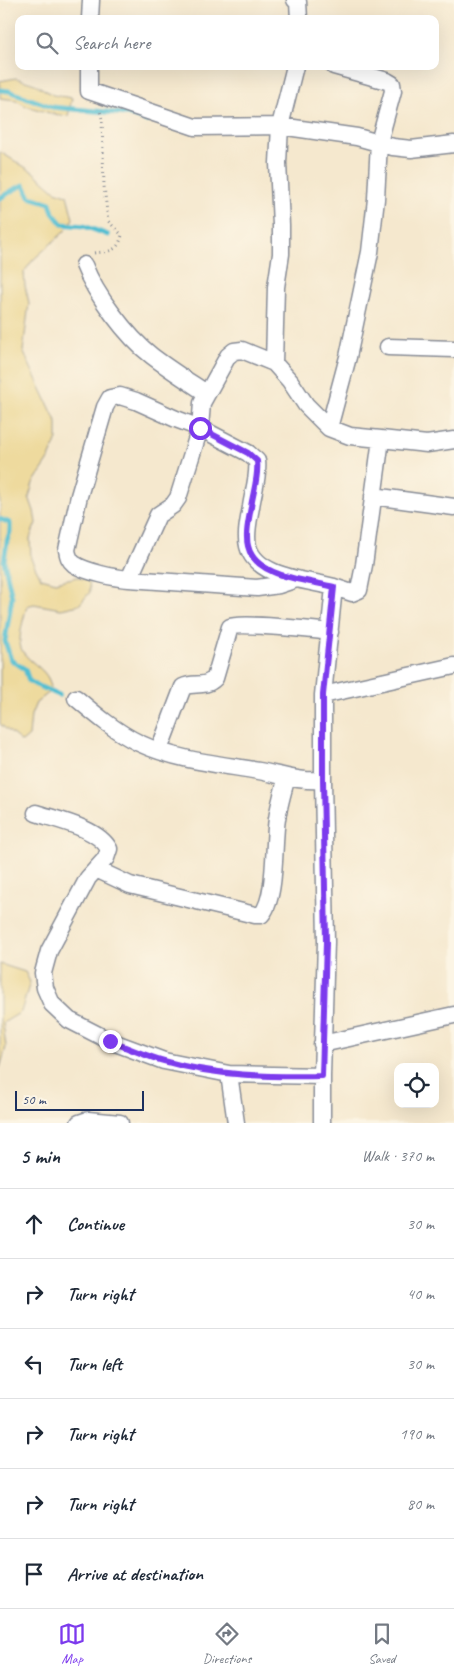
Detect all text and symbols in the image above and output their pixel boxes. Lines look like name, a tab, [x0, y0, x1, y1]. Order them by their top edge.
search box	[15, 15, 439, 70]
icon: search	[33, 29, 61, 57]
text: Search here	[73, 31, 150, 55]
route start	[189, 417, 212, 440]
route end	[99, 1030, 122, 1053]
map controls	[394, 1063, 439, 1108]
button: locate	[394, 1063, 439, 1108]
scale bar	[15, 1088, 144, 1111]
text: 50 m	[22, 1091, 46, 1108]
text: 5 min	[20, 1143, 60, 1169]
text: Walk · 370 m	[362, 1146, 434, 1166]
icon: ahead	[20, 1210, 48, 1238]
text: Continue	[67, 1212, 124, 1236]
text: 30 m	[407, 1214, 434, 1234]
icon: right	[20, 1280, 48, 1308]
text: Turn right	[67, 1282, 134, 1306]
text: 40 m	[407, 1284, 434, 1304]
icon: left	[20, 1350, 48, 1378]
text: Turn left	[67, 1352, 122, 1376]
text: 30 m	[407, 1354, 434, 1374]
icon: right	[20, 1420, 48, 1448]
text: Turn right	[67, 1422, 134, 1446]
text: 190 m	[400, 1424, 434, 1444]
icon: right	[20, 1490, 48, 1518]
text: Turn right	[67, 1492, 134, 1516]
text: 80 m	[407, 1494, 434, 1514]
icon: arrive	[20, 1560, 48, 1588]
text: Arrive at destination	[67, 1562, 203, 1586]
tab: Map	[58, 1620, 86, 1667]
tab: Directions	[203, 1620, 251, 1667]
tab: Saved	[368, 1620, 396, 1667]

